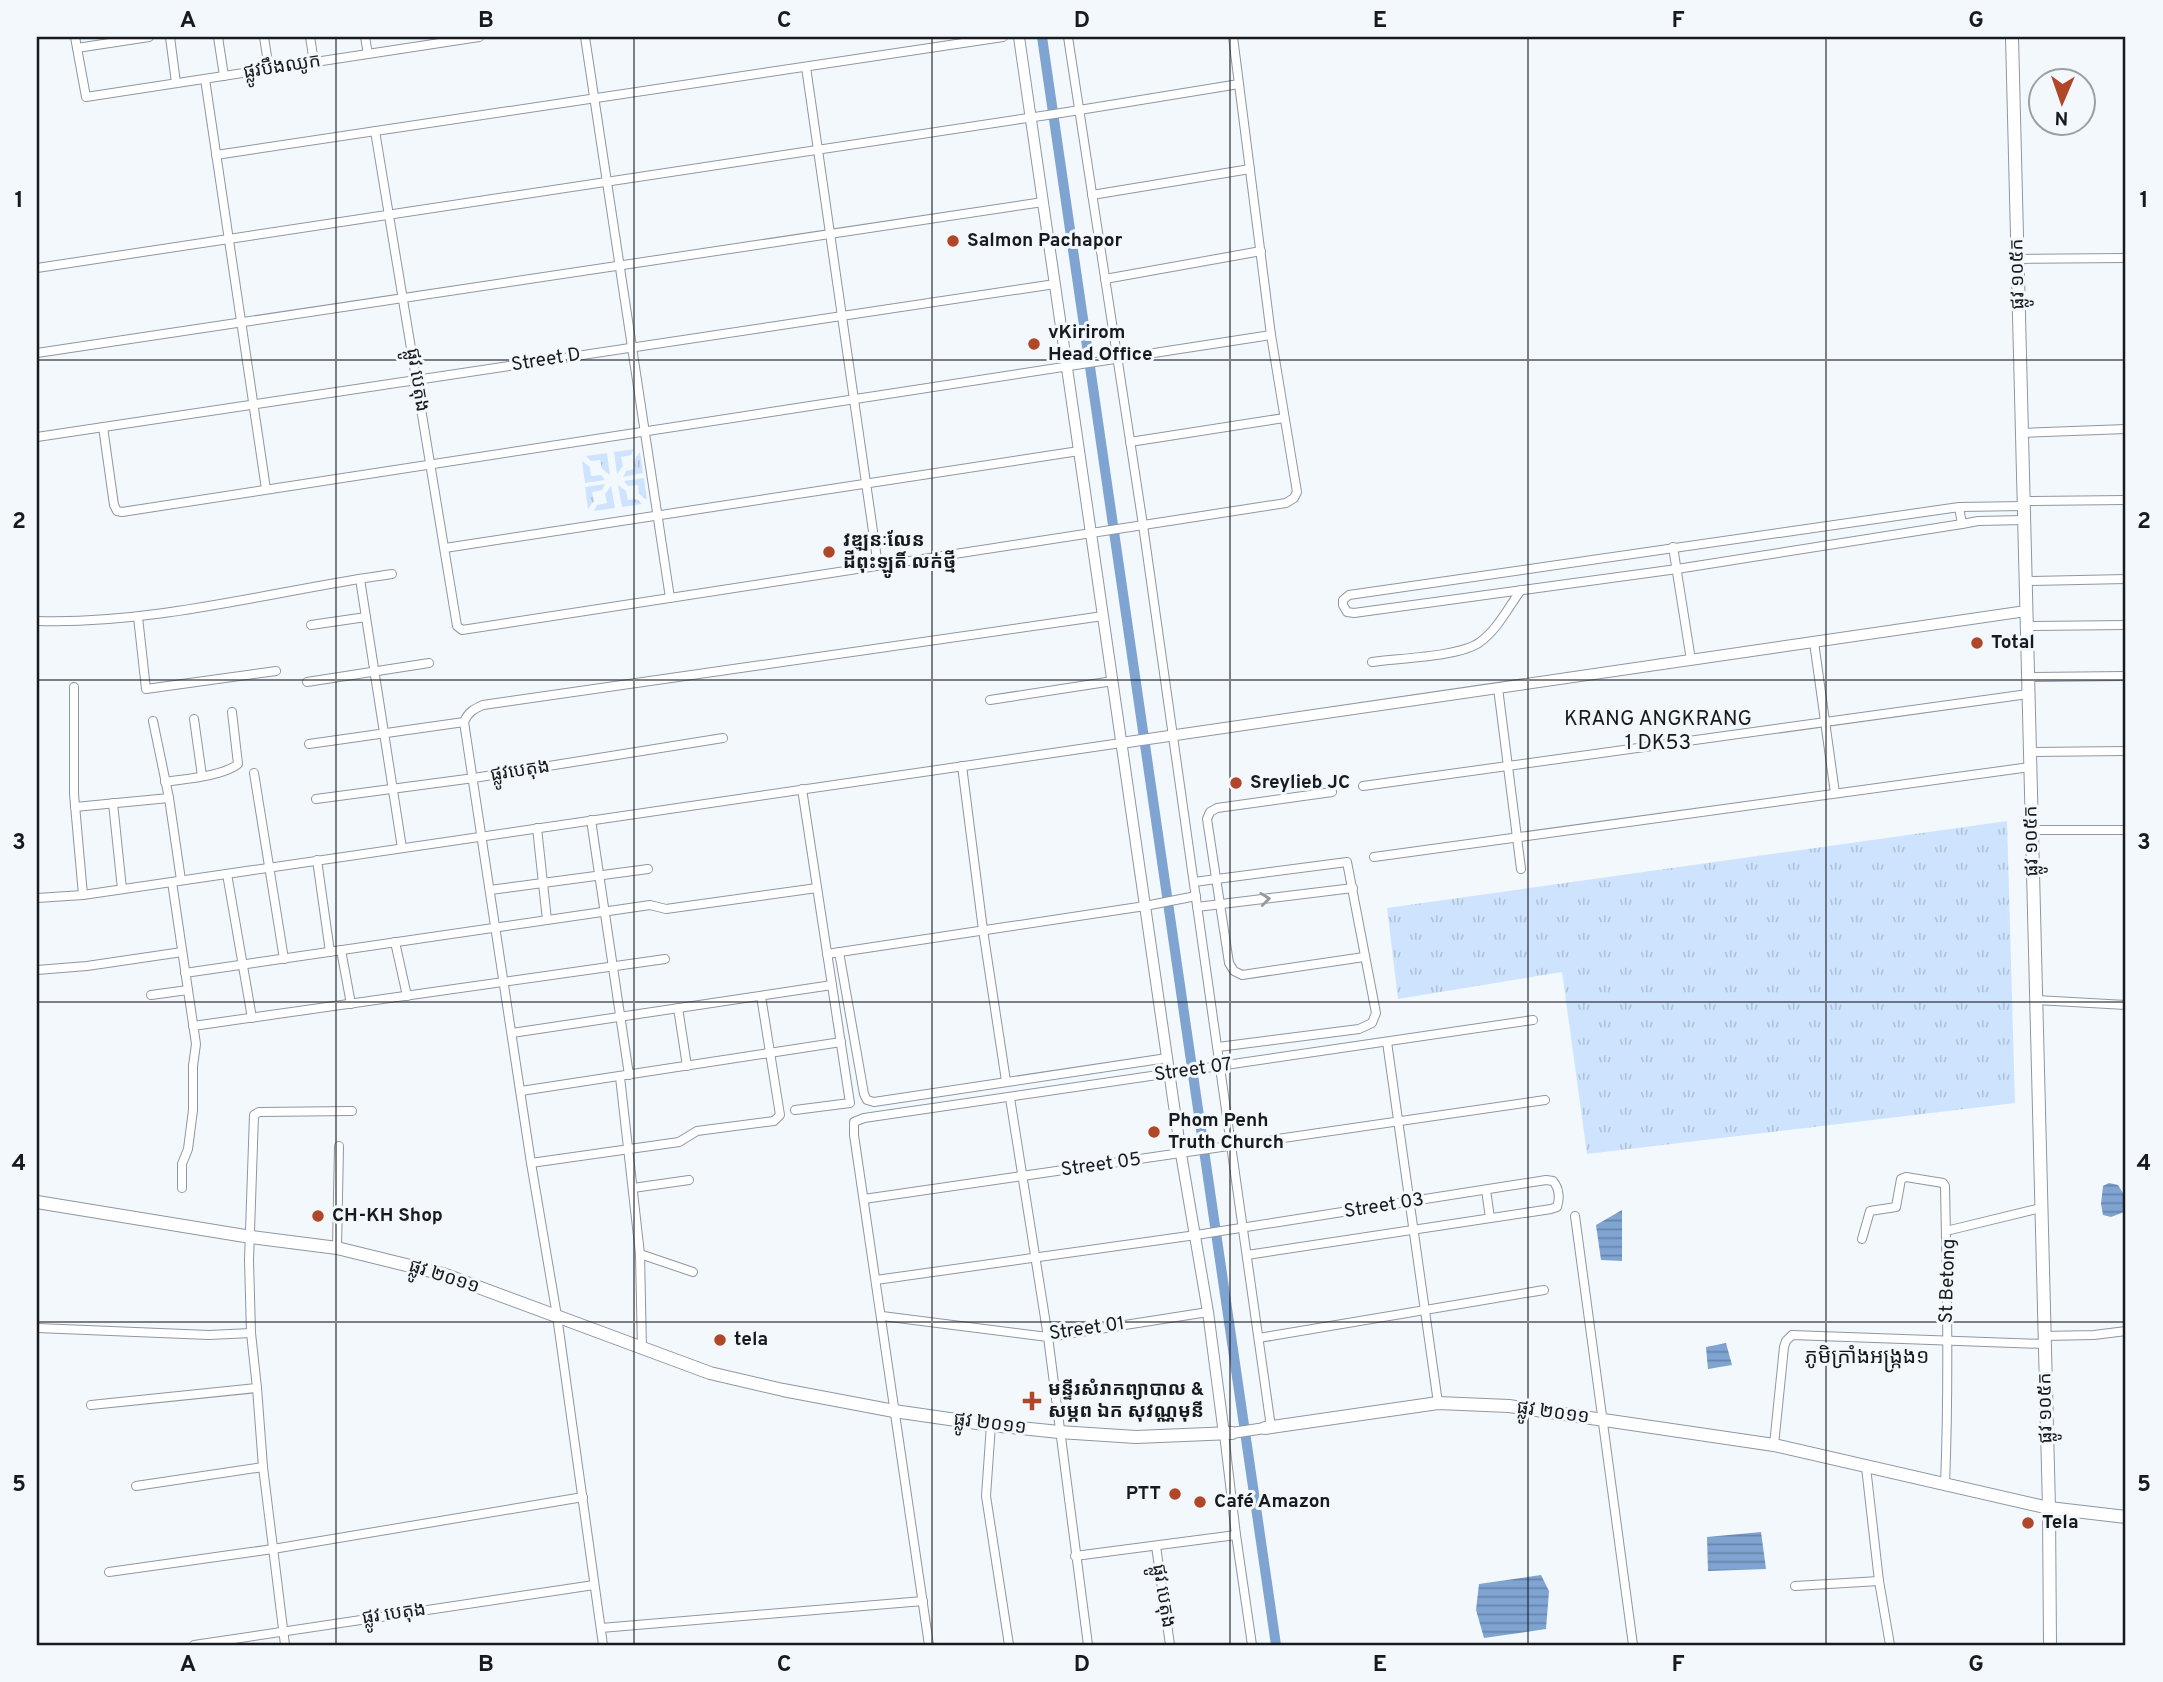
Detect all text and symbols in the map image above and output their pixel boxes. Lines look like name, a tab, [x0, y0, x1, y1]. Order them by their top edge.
text: A	[180, 7, 196, 36]
text: B	[478, 7, 494, 36]
text: C	[777, 7, 791, 36]
text: D	[1074, 7, 1090, 36]
text: E	[1373, 7, 1387, 36]
text: F	[1671, 7, 1685, 36]
text: G	[1968, 7, 1984, 36]
street label: ផ្លូវបឹងឈូក	[241, 49, 323, 89]
north arrow	[2026, 66, 2096, 136]
text: N	[2054, 105, 2069, 129]
text: 1	[14, 187, 24, 216]
text: 1	[2139, 187, 2149, 216]
place label: Salmon Pachapor	[967, 229, 1122, 253]
marker: Salmon Pachapor	[945, 233, 961, 249]
street label: ផ្លូវ ១០៥ក	[2005, 238, 2034, 310]
place label: vKirirom Head Office	[1048, 321, 1153, 367]
marker: vKirirom Head Office	[1026, 336, 1042, 352]
street label: Street D	[510, 343, 582, 377]
street label: ផ្លូវ បេតុង	[397, 346, 434, 414]
text: 2	[12, 508, 26, 537]
text: 2	[2137, 508, 2151, 537]
place label: វឌ្ឍនៈលែន ដីពុះឡូតិ៍ លក់ថ្មី	[843, 529, 956, 578]
marker: វឌ្ឍនៈលែន ដីពុះឡូតិ៍ លក់ថ្មី	[821, 544, 837, 560]
place label: Total	[1991, 631, 2035, 655]
marker: Total	[1969, 635, 1985, 651]
district label: KRANG ANGKRANG 1 DK53	[1564, 706, 1752, 757]
street label: ផ្លូវបេតុង	[489, 754, 552, 791]
place label: Sreylieb JC	[1250, 771, 1350, 795]
marker: Sreylieb JC	[1228, 775, 1244, 791]
street label: ផ្លូវ ១០៥ក	[2019, 805, 2048, 877]
text: 3	[12, 829, 26, 858]
text: 3	[2137, 829, 2151, 858]
one-way arrow	[1259, 891, 1271, 906]
street label: Street 07	[1153, 1053, 1234, 1087]
place label: Phom Penh Truth Church	[1168, 1109, 1284, 1155]
marker: Phom Penh Truth Church	[1146, 1124, 1162, 1140]
street label: Street 05	[1059, 1147, 1143, 1183]
text: 4	[12, 1150, 26, 1179]
text: 4	[2137, 1150, 2151, 1179]
street label: Street 03	[1342, 1188, 1426, 1224]
place label: CH-KH Shop	[332, 1204, 443, 1228]
marker: CH-KH Shop	[310, 1208, 326, 1224]
street label: St Betong	[1935, 1238, 1961, 1324]
street label: ផ្លូវ ២០១១	[404, 1254, 483, 1303]
street label: Street 01	[1048, 1312, 1126, 1346]
place label: tela	[734, 1328, 768, 1352]
marker: tela	[712, 1332, 728, 1348]
district label: ភូមិក្រាំងអង្រ្កង១	[1805, 1344, 1929, 1373]
street label: ផ្លូវ ១០៥ក	[2033, 1372, 2062, 1444]
place label: មន្ទីរសំរាកព្យាបាល & សម្ភព ឯក សុវណ្ណមុនី	[1048, 1378, 1205, 1424]
marker: មន្ទីរសំរាកព្យាបាល & សម្ភព ឯក សុវណ្ណមុនី	[1022, 1391, 1042, 1411]
street label: ផ្លូវ ២០១១	[1515, 1396, 1591, 1434]
street label: ផ្លូវ ២០១១	[952, 1408, 1028, 1444]
text: 5	[12, 1471, 26, 1500]
text: 5	[2137, 1471, 2151, 1500]
place label: PTT	[1126, 1482, 1161, 1506]
marker: PTT	[1167, 1486, 1183, 1502]
place label: Café Amazon	[1214, 1490, 1331, 1514]
marker: Café Amazon	[1192, 1494, 1208, 1510]
place label: Tela	[2042, 1511, 2078, 1535]
marker: Tela	[2020, 1515, 2036, 1531]
street label: ផ្លូវ បេតុង	[1143, 1562, 1180, 1630]
street label: ផ្លូវ បេតុង	[360, 1598, 428, 1634]
text: A	[180, 1651, 196, 1680]
text: B	[478, 1651, 494, 1680]
text: C	[777, 1651, 791, 1680]
text: D	[1074, 1651, 1090, 1680]
text: E	[1373, 1651, 1387, 1680]
text: F	[1671, 1651, 1685, 1680]
text: G	[1968, 1651, 1984, 1680]

